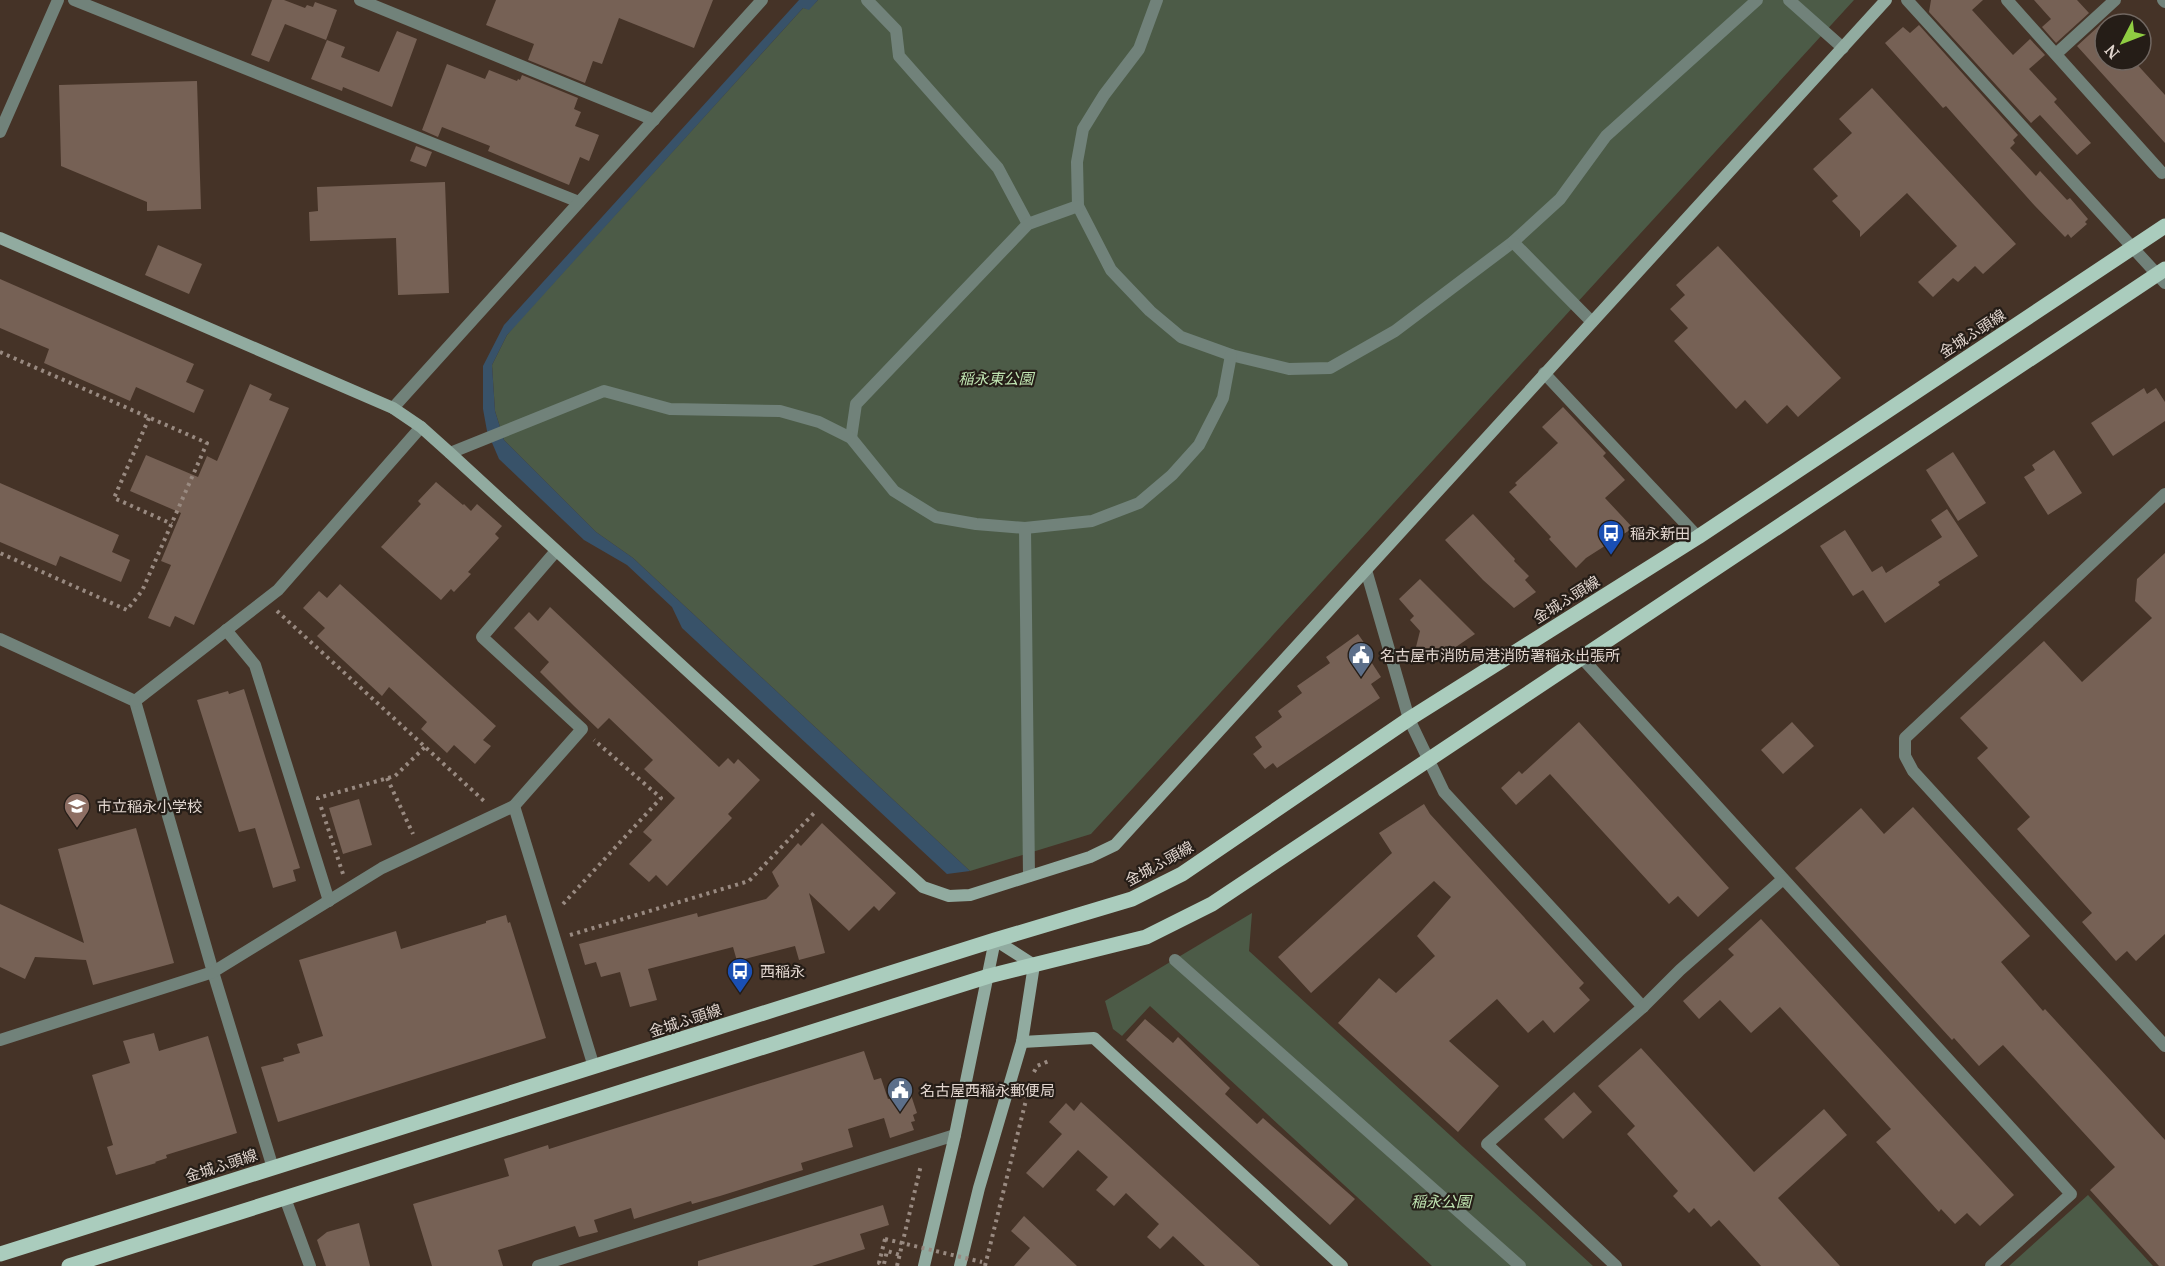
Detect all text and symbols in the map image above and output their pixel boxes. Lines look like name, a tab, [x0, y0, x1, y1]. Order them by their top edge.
north arrow	[2093, 12, 2153, 72]
text: N	[2100, 40, 2124, 64]
street label: 金城ふ頭線	[1935, 304, 2009, 362]
park label: 稲永東公園	[958, 368, 1035, 388]
bus stop icon: 稲永新田	[1596, 518, 1626, 556]
place label: 稲永新田	[1630, 523, 1690, 543]
street label: 金城ふ頭線	[1529, 571, 1603, 627]
public building icon: 名古屋市消防局港消防署稲永出張所	[1346, 640, 1376, 678]
place label: 名古屋市消防局港消防署稲永出張所	[1380, 645, 1620, 665]
school or university icon: 市立稲永小学校	[62, 791, 92, 829]
place label: 市立稲永小学校	[97, 796, 202, 816]
street label: 金城ふ頭線	[1121, 836, 1197, 890]
bus stop icon: 西稲永	[725, 956, 755, 994]
place label: 西稲永	[760, 961, 805, 981]
street label: 金城ふ頭線	[646, 999, 724, 1041]
public building icon: 名古屋西稲永郵便局	[885, 1075, 915, 1113]
place label: 名古屋西稲永郵便局	[920, 1080, 1055, 1100]
street label: 金城ふ頭線	[182, 1144, 260, 1186]
park label: 稲永公園	[1411, 1191, 1473, 1211]

